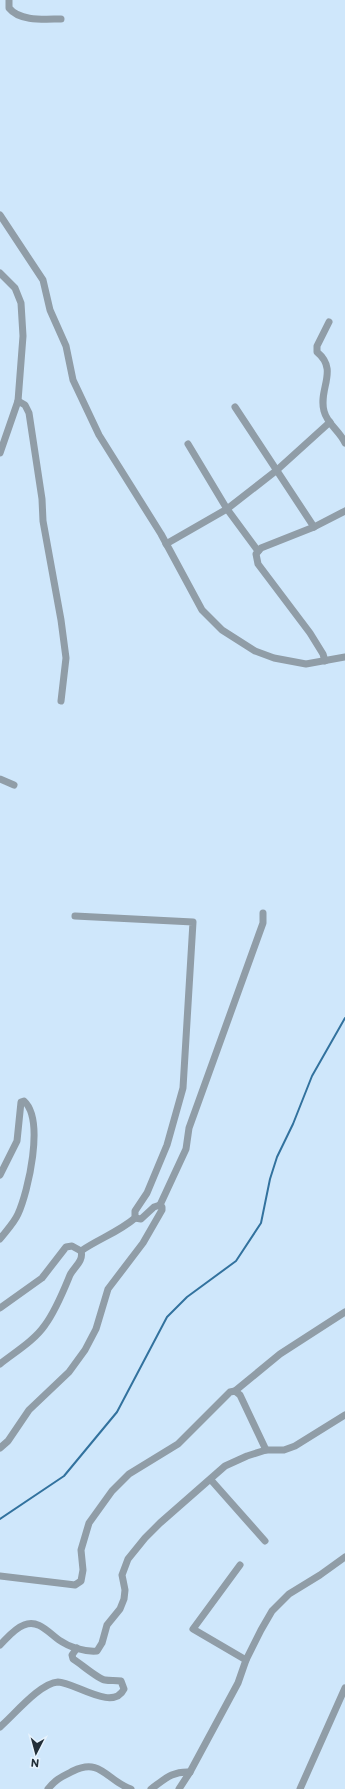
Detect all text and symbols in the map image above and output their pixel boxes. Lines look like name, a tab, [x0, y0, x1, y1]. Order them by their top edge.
north arrow	[16, 1733, 56, 1773]
text: N	[30, 1757, 40, 1770]

